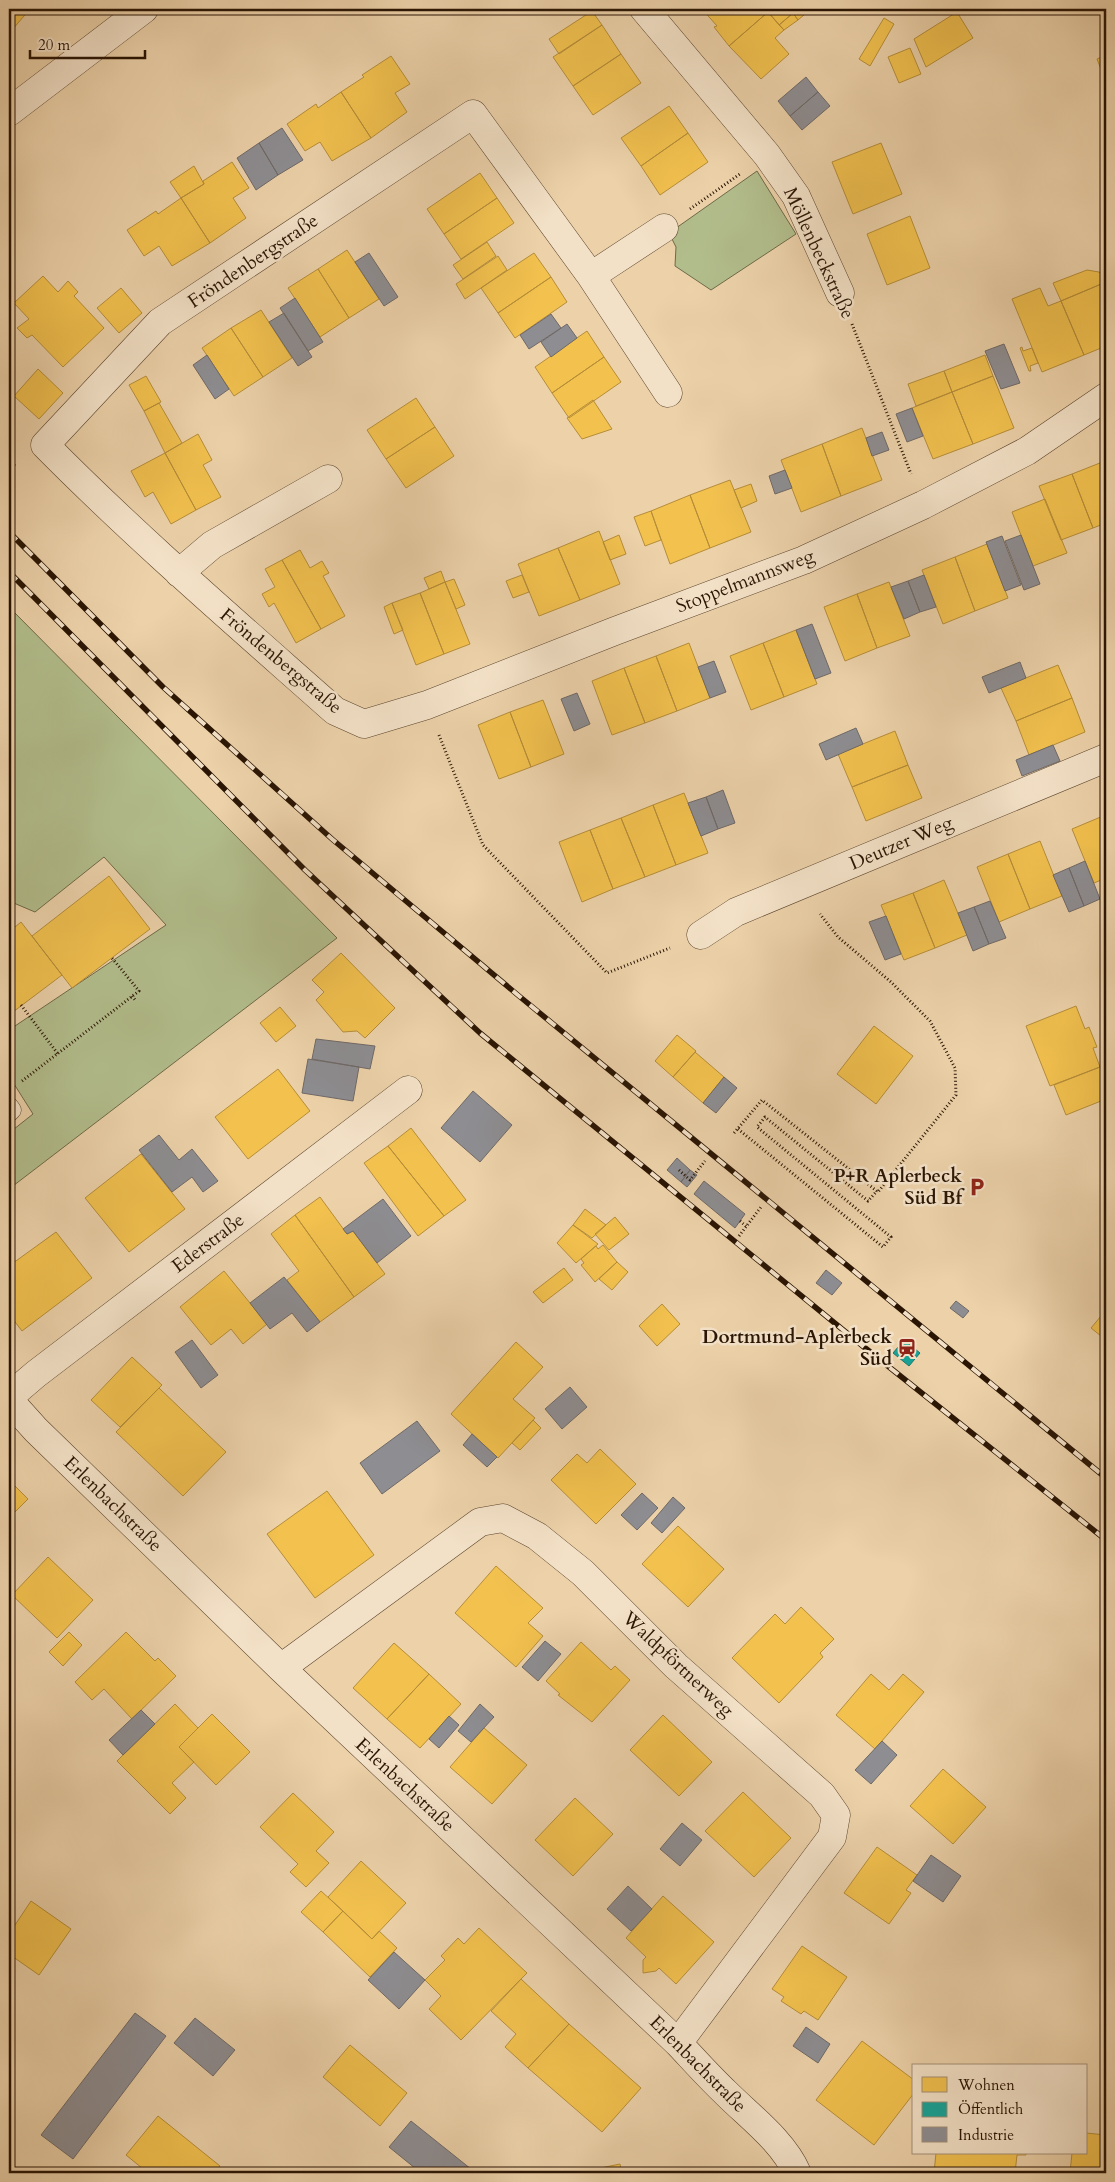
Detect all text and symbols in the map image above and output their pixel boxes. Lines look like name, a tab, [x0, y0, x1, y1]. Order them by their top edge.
scale bar	[30, 28, 145, 60]
text: 20 m	[38, 35, 70, 55]
street label: Möllenbeckstraße	[777, 183, 861, 323]
street label: Fröndenbergstraße	[183, 208, 323, 314]
street label: Stoppelmannsweg	[672, 543, 818, 619]
street label: Fröndenbergstraße	[214, 602, 348, 720]
street label: Deutzer Weg	[845, 809, 957, 876]
place label: P+R Aplerbeck Süd Bf	[833, 1163, 965, 1211]
parking icon: P+R Aplerbeck Süd Bf	[966, 1176, 988, 1198]
street label: Ederstraße	[166, 1207, 250, 1279]
place label: Dortmund-Aplerbeck Süd	[702, 1324, 892, 1372]
station icon: Dortmund-Aplerbeck Süd	[896, 1337, 918, 1359]
street label: Erlenbachstraße	[58, 1450, 168, 1558]
street label: Waldpförtnerweg	[616, 1605, 740, 1723]
street label: Erlenbachstraße	[349, 1732, 461, 1838]
street label: Erlenbachstraße	[644, 2010, 752, 2118]
legend	[912, 2064, 1088, 2154]
text: Wohnen	[957, 2075, 1015, 2095]
text: Öffentlich	[958, 2099, 1024, 2119]
text: Industrie	[958, 2125, 1014, 2145]

